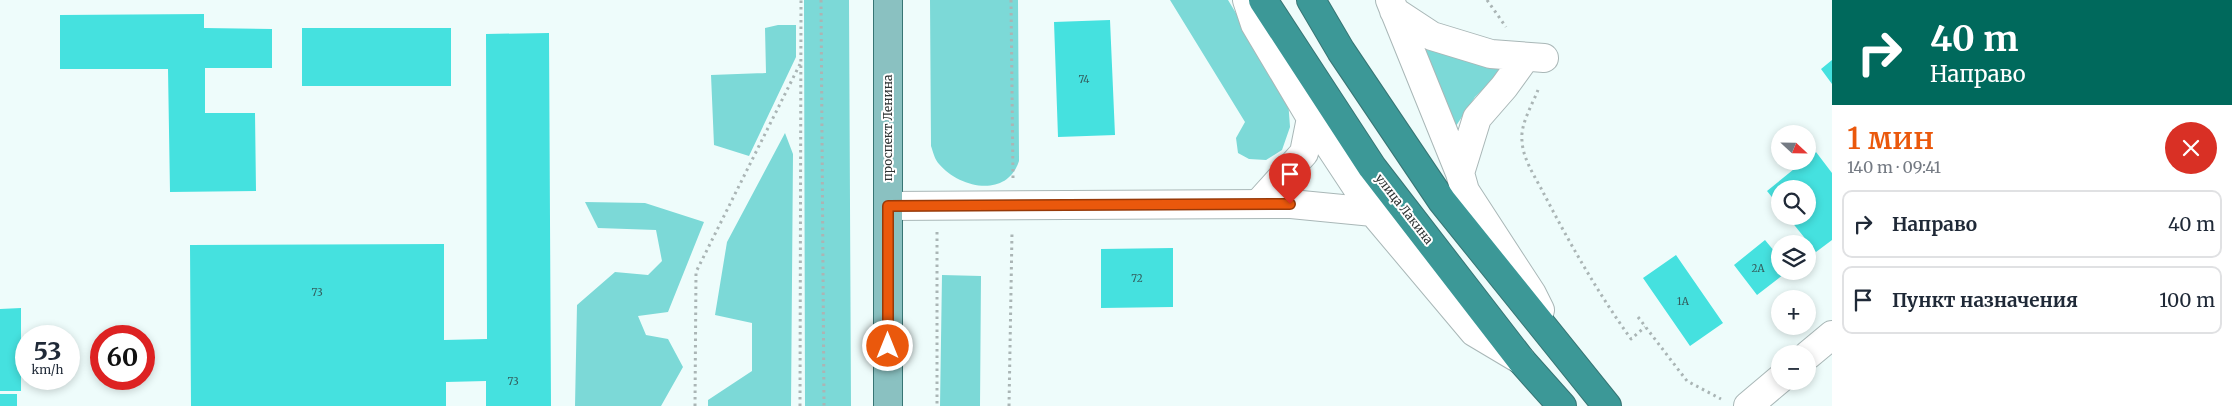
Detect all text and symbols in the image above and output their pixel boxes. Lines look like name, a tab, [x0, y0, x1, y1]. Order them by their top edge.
text: 40 m	[1930, 17, 2018, 61]
icon: right	[1847, 20, 1912, 85]
text: Направо	[1930, 60, 2026, 88]
house number: 74	[1079, 73, 1090, 86]
street label: проспект Ленина	[880, 74, 895, 181]
text: 1 мин	[1847, 119, 1934, 157]
button: close	[2165, 122, 2217, 174]
north arrow	[1771, 125, 1816, 170]
map controls	[1771, 125, 1816, 390]
pin	[1269, 153, 1311, 204]
text: 140 m · 09:41	[1847, 157, 1941, 177]
icon: arrive	[1276, 160, 1304, 188]
street label: улица Лакина	[1372, 171, 1437, 247]
button: search	[1771, 180, 1816, 225]
icon: right	[1849, 210, 1877, 238]
text: Направо	[1892, 212, 1977, 236]
text: 40 m	[2168, 212, 2215, 236]
button: layers	[1771, 235, 1816, 280]
house number: 2А	[1751, 262, 1765, 275]
house number: 72	[1131, 272, 1143, 285]
house number: 73	[311, 286, 323, 299]
icon: arrive	[1849, 286, 1877, 314]
text: Пункт назначения	[1892, 288, 2078, 312]
text: 100 m	[2159, 288, 2215, 312]
button: +	[1771, 290, 1816, 335]
house number: 1А	[1677, 295, 1690, 308]
position arrow	[861, 319, 913, 371]
speed limit sign: 60	[90, 325, 155, 390]
text: 53	[34, 335, 61, 367]
button: −	[1771, 345, 1816, 390]
text: km/h	[32, 362, 63, 377]
house number: 73	[507, 375, 519, 388]

